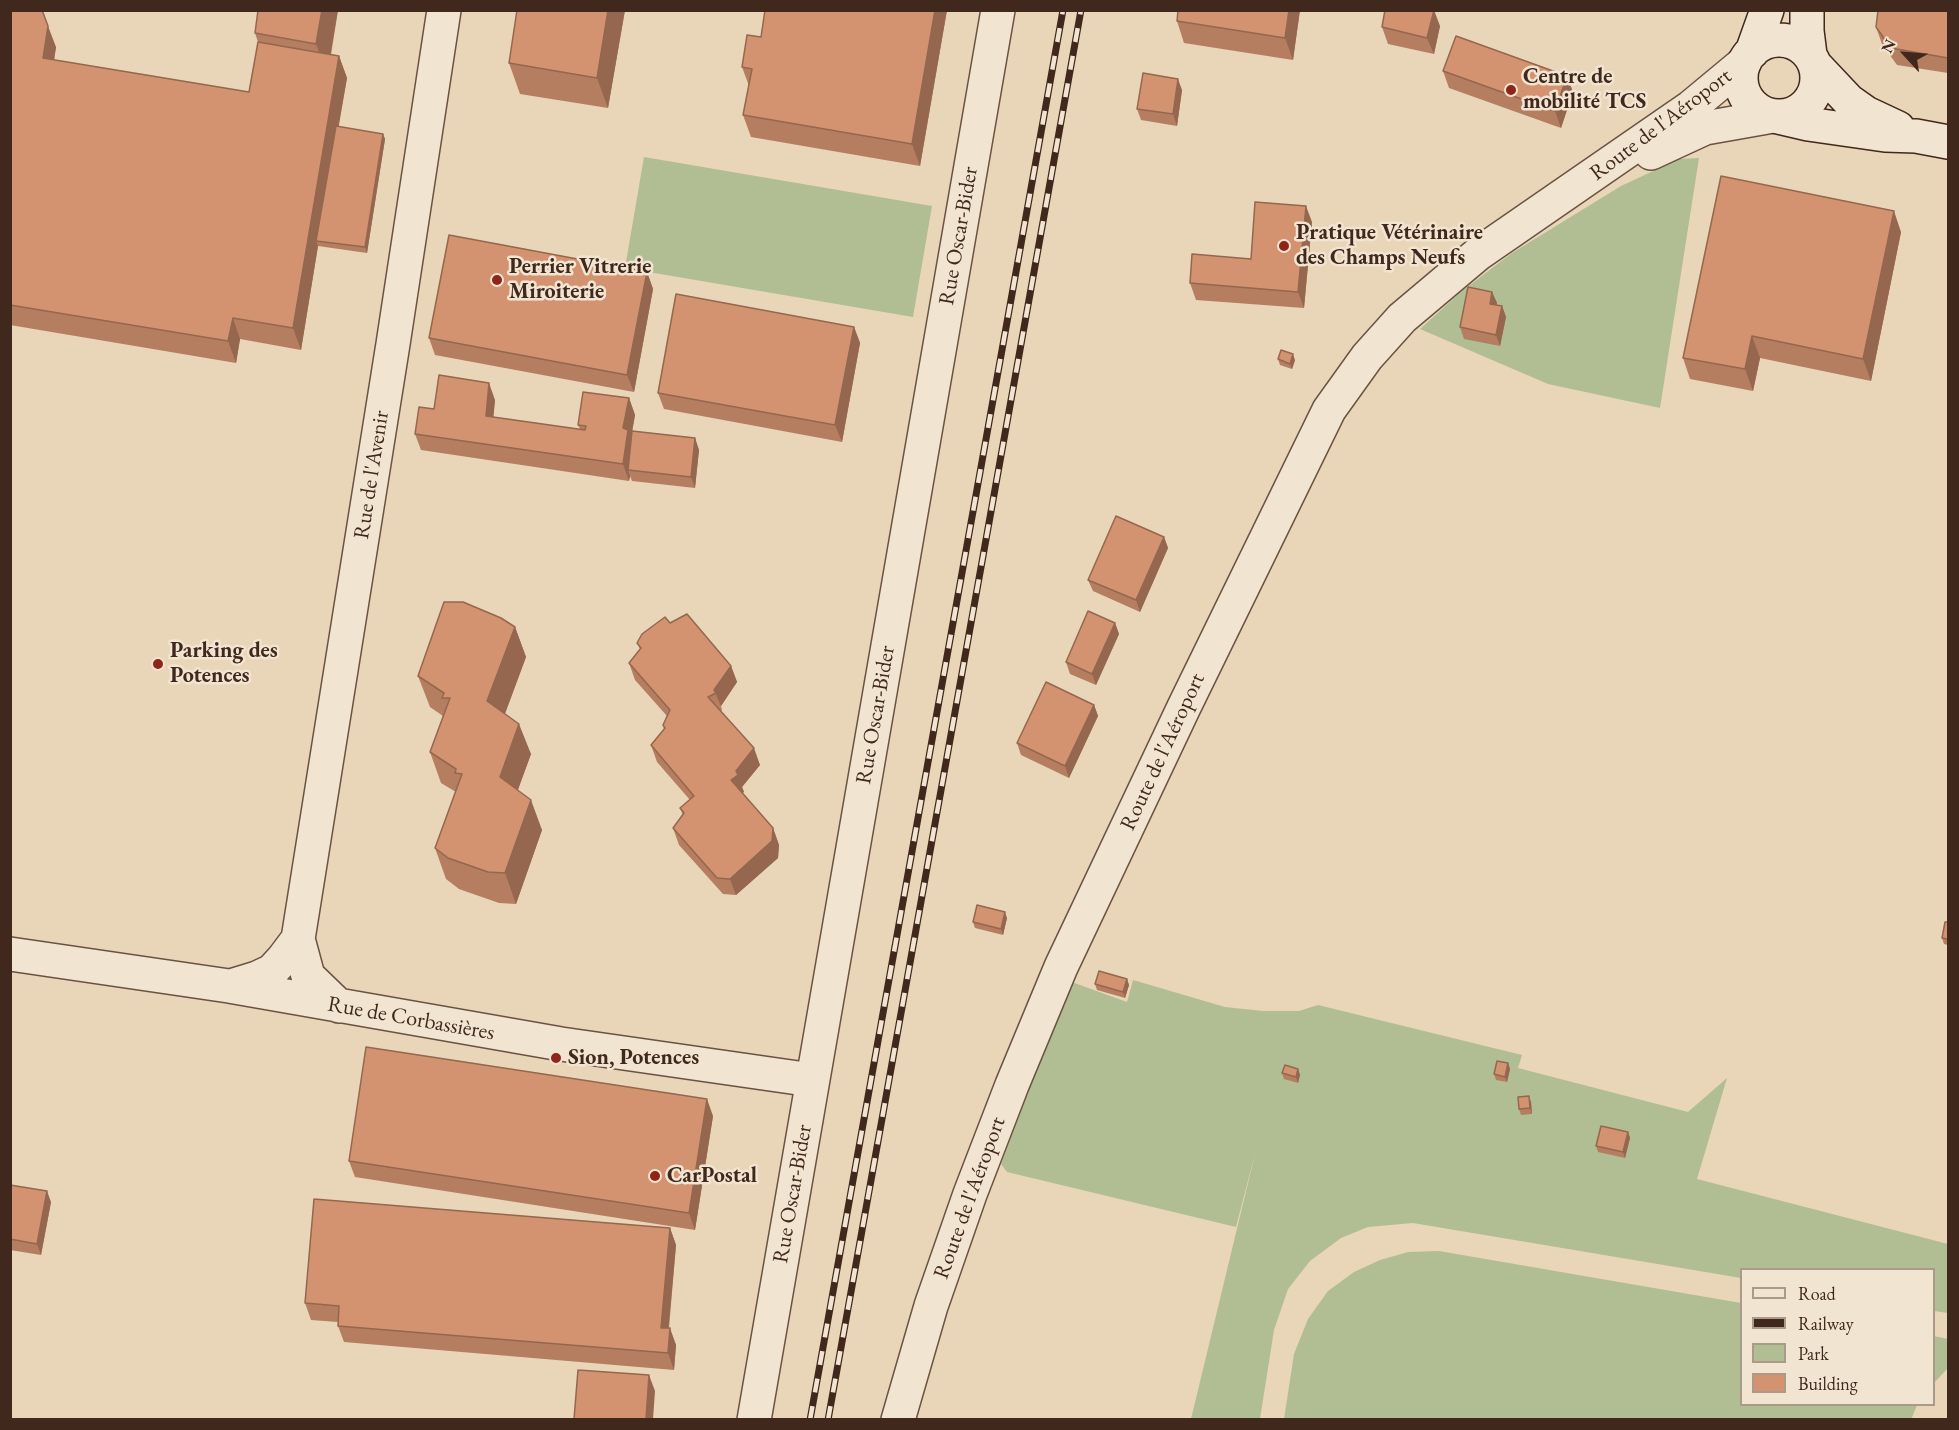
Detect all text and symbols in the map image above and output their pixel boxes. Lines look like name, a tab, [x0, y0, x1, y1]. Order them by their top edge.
north arrow	[1875, 24, 1935, 84]
text: N	[1876, 35, 1901, 56]
street label: Route de l'Aéroport	[1585, 63, 1737, 187]
place label: Centre de mobilité TCS	[1523, 64, 1646, 116]
marker: Centre de mobilité TCS	[1504, 83, 1518, 97]
street label: Rue Oscar-Bider	[934, 165, 984, 307]
place label: Pratique Vétérinaire des Champs Neufs	[1296, 220, 1483, 272]
marker: Pratique Vétérinaire des Champs Neufs	[1277, 239, 1291, 253]
place label: Perrier Vitrerie Miroiterie	[509, 254, 652, 306]
marker: Perrier Vitrerie Miroiterie	[490, 273, 504, 287]
street label: Rue de l'Avenir	[349, 409, 395, 541]
place label: Parking des Potences	[170, 638, 278, 690]
street label: Rue Oscar-Bider	[851, 644, 901, 786]
marker: Parking des Potences	[151, 657, 165, 671]
street label: Route de l'Aéroport	[1115, 669, 1211, 835]
street label: Rue de Corbassières	[325, 991, 497, 1047]
place label: Sion, Potences	[568, 1045, 699, 1071]
marker: Sion, Potences	[549, 1051, 563, 1065]
street label: Route de l'Aéroport	[928, 1113, 1012, 1283]
street label: Rue Oscar-Bider	[768, 1123, 818, 1265]
place label: CarPostal	[667, 1163, 757, 1189]
marker: CarPostal	[648, 1169, 662, 1183]
legend	[1740, 1268, 1935, 1406]
text: Road	[1798, 1282, 1836, 1305]
text: Railway	[1798, 1312, 1854, 1335]
text: Park	[1798, 1342, 1829, 1365]
text: Building	[1798, 1372, 1858, 1395]

